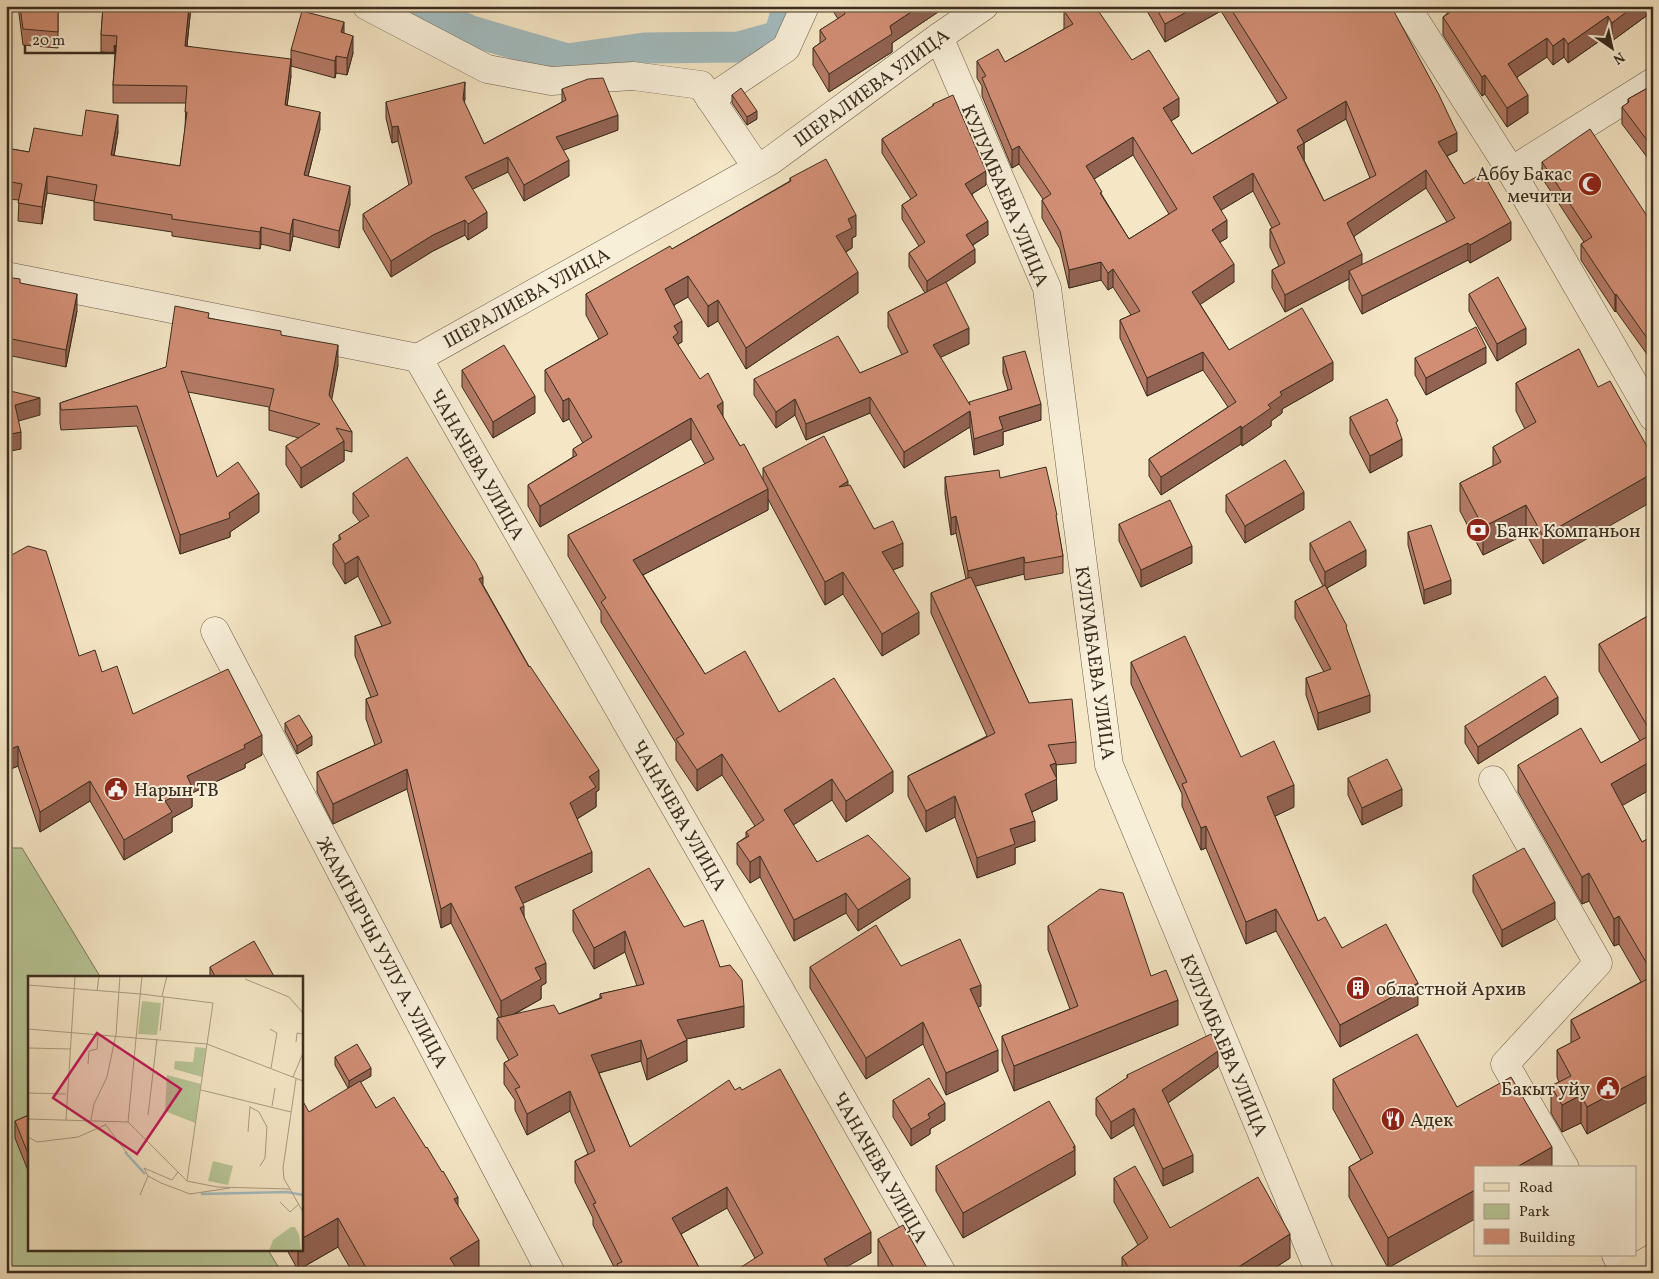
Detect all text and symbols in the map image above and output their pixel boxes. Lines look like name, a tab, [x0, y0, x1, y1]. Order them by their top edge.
scale bar	[25, 22, 115, 54]
north arrow	[1586, 22, 1636, 72]
street label: ШЕРАЛИЕВА УЛИЦА	[789, 23, 955, 154]
text: 20 m	[32, 31, 65, 52]
text: N	[1609, 47, 1628, 68]
street label: КУЛУМБАЕВА УЛИЦА	[954, 101, 1054, 291]
place label: Аббу Бакас мечити	[1476, 162, 1572, 210]
mosque icon: Аббу Бакас мечити	[1577, 171, 1603, 197]
street label: ШЕРАЛИЕВА УЛИЦА	[439, 242, 615, 355]
street label: ЧАНАЧЕВА УЛИЦА	[422, 385, 530, 545]
bank icon: Банк Компаньон	[1465, 517, 1491, 543]
place label: Банк Компаньон	[1496, 519, 1641, 545]
street label: КУЛУМБАЕВА УЛИЦА	[1068, 565, 1121, 762]
street label: ЧАНАЧЕВА УЛИЦА	[624, 736, 732, 896]
public building icon: Нарын ТВ	[103, 776, 129, 802]
place label: Нарын ТВ	[134, 778, 219, 804]
street label: ЖАМГЫРЧЫ УУЛУ А. УЛИЦА	[309, 833, 453, 1073]
street label: КУЛУМБАЕВА УЛИЦА	[1173, 951, 1273, 1141]
building icon: областной Архив	[1345, 975, 1371, 1001]
inset map	[28, 976, 302, 1252]
place label: областной Архив	[1376, 977, 1526, 1003]
public building icon: Бакыт уйу	[1595, 1075, 1621, 1101]
place label: Бакыт уйу	[1501, 1077, 1590, 1103]
street label: ЧАНАЧЕВА УЛИЦА	[825, 1088, 933, 1248]
restaurant icon: Адек	[1380, 1106, 1406, 1132]
place label: Адек	[1410, 1108, 1453, 1134]
legend	[1474, 1166, 1636, 1256]
text: Road	[1519, 1178, 1553, 1199]
text: Park	[1519, 1202, 1550, 1223]
text: Building	[1519, 1228, 1576, 1249]

